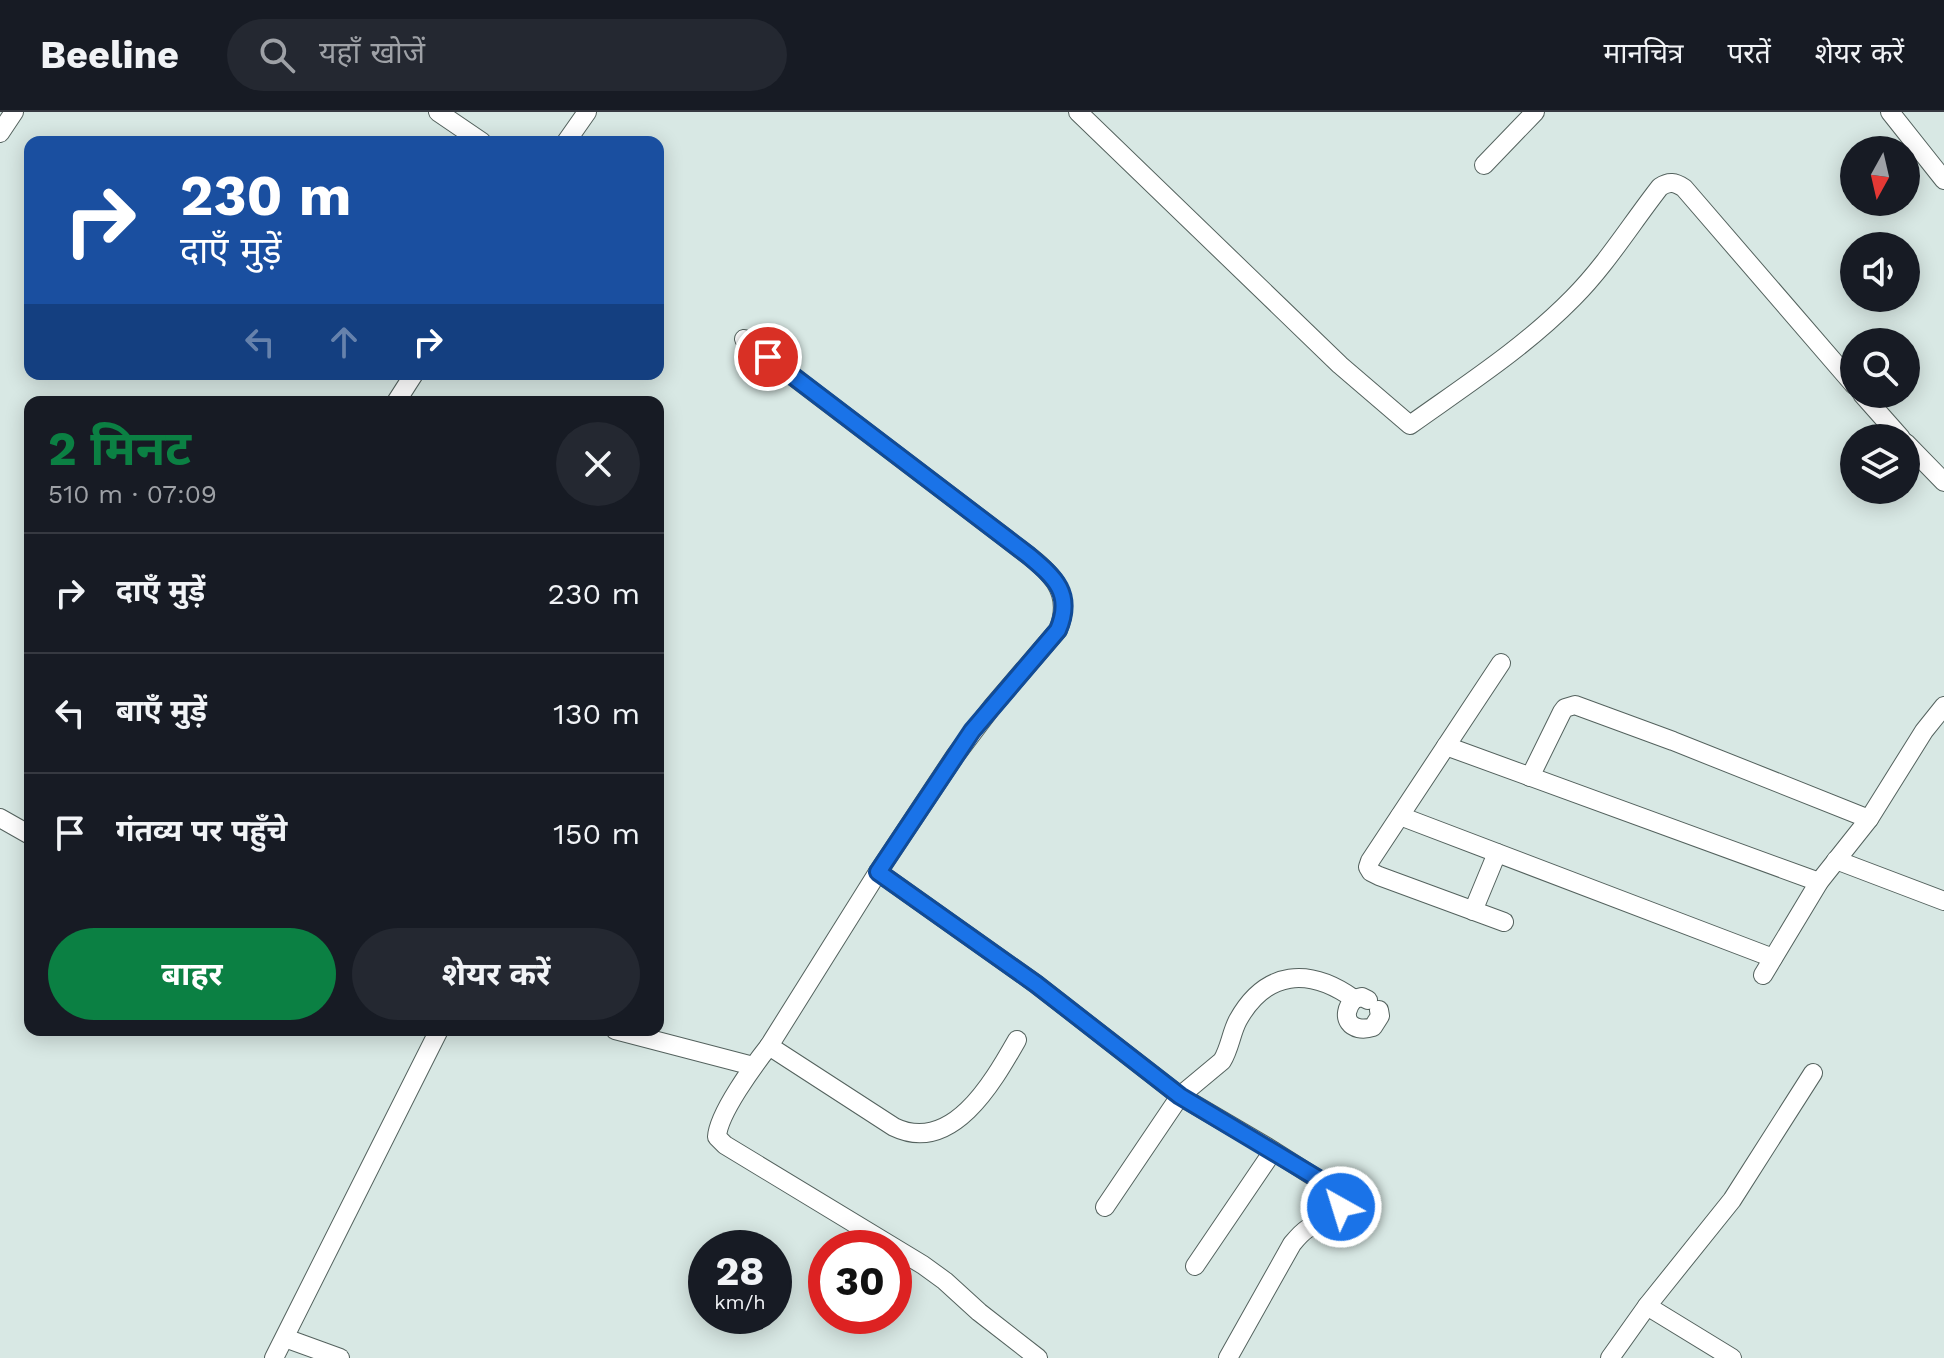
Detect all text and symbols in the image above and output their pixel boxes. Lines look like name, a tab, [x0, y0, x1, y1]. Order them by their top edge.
search box	[227, 19, 787, 91]
text: Beeline	[40, 33, 179, 77]
icon: search	[255, 33, 299, 77]
text: यहाँ खोजें	[319, 35, 425, 70]
text: मानचित्र	[1603, 37, 1683, 70]
text: परतें	[1727, 37, 1771, 70]
text: शेयर करें	[1815, 37, 1904, 70]
north arrow	[1840, 136, 1920, 216]
map controls	[1840, 136, 1920, 504]
text: 230 m	[180, 163, 351, 229]
icon: right	[48, 168, 152, 272]
text: दाएँ मुड़ें	[180, 230, 281, 272]
button: sound	[1840, 232, 1920, 312]
icon: left	[238, 320, 282, 364]
icon: ahead	[322, 320, 366, 364]
icon: right	[406, 320, 450, 364]
pin	[734, 323, 802, 391]
button: search	[1840, 328, 1920, 408]
icon: arrive	[746, 335, 790, 379]
text: 2 मिनट	[48, 420, 191, 477]
button: close	[556, 422, 640, 506]
button: layers	[1840, 424, 1920, 504]
text: 510 m · 07:09	[48, 479, 217, 509]
icon: right	[48, 571, 92, 615]
text: दाएँ मुड़ें	[116, 573, 205, 608]
text: 230 m	[548, 576, 640, 611]
icon: left	[48, 691, 92, 735]
text: बाएँ मुड़ें	[116, 693, 207, 728]
text: 130 m	[553, 696, 640, 731]
icon: arrive	[48, 811, 92, 855]
text: गंतव्य पर पहुँचे	[116, 813, 287, 848]
text: 150 m	[553, 816, 640, 851]
button: बाहर	[48, 928, 336, 1020]
button: शेयर करें	[352, 928, 640, 1020]
position arrow	[1299, 1165, 1383, 1249]
speed limit sign: 30	[808, 1230, 912, 1334]
text: 28	[716, 1248, 764, 1295]
text: km/h	[714, 1290, 766, 1314]

